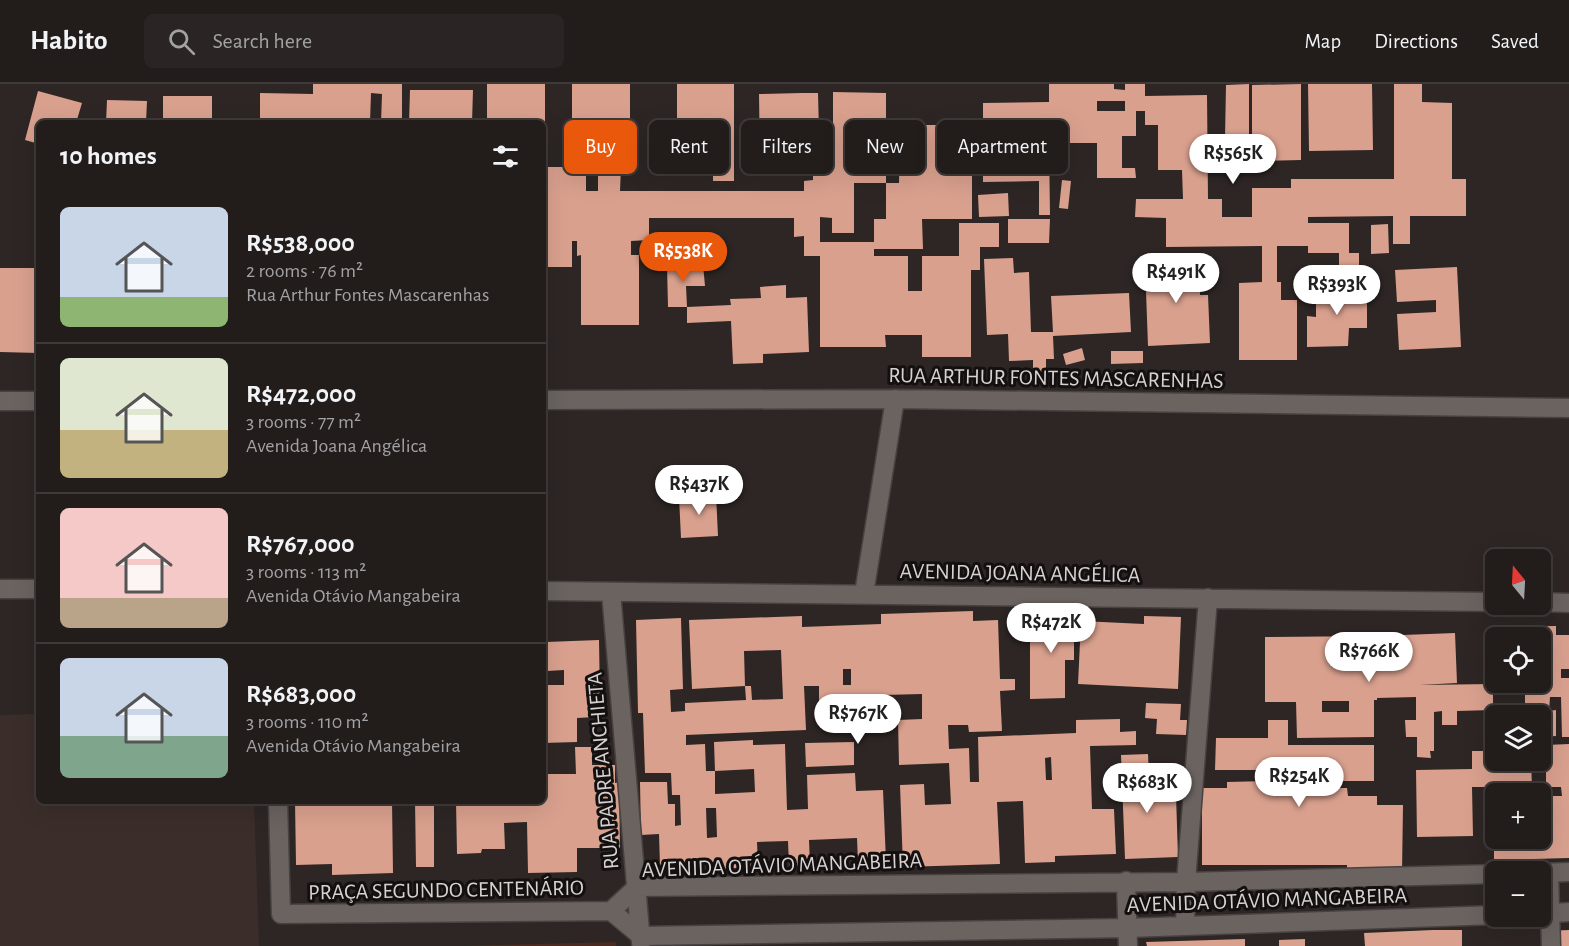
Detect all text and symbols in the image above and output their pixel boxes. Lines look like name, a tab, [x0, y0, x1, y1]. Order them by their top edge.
search box	[144, 14, 564, 68]
icon: search	[165, 25, 198, 58]
text: Habito	[30, 27, 108, 55]
text: Search here	[213, 30, 312, 52]
text: Map	[1305, 31, 1341, 52]
text: Directions	[1374, 31, 1458, 52]
text: Saved	[1491, 31, 1539, 52]
chip: Buy	[564, 120, 637, 174]
chip: Rent	[649, 120, 729, 174]
chip: Filters	[741, 120, 833, 174]
chip: New	[845, 120, 925, 174]
chip: Apartment	[937, 120, 1068, 174]
pin: R$565K	[1184, 134, 1282, 185]
icon: filters	[489, 140, 522, 173]
text: 10 homes	[60, 143, 157, 169]
text: R$565K	[1203, 143, 1263, 163]
text: R$538,000	[246, 230, 355, 256]
icon: home	[108, 231, 180, 303]
pin: R$538K	[634, 232, 732, 283]
text: R$538K	[653, 241, 713, 261]
pin: R$491K	[1127, 253, 1225, 304]
text: 2 rooms · 76 m²	[246, 261, 363, 281]
text: R$491K	[1146, 262, 1206, 282]
pin: R$393K	[1288, 265, 1386, 316]
text: R$393K	[1307, 274, 1367, 294]
text: Rua Arthur Fontes Mascarenhas	[246, 285, 490, 305]
street label: RUA ARTHUR FONTES MASCARENHAS	[888, 364, 1224, 392]
text: R$472,000	[246, 381, 356, 407]
icon: home	[108, 382, 180, 454]
text: 3 rooms · 77 m²	[246, 412, 361, 432]
text: Avenida Joana Angélica	[246, 436, 427, 456]
pin: R$437K	[650, 465, 748, 516]
text: R$437K	[669, 474, 729, 494]
text: R$767,000	[246, 531, 355, 557]
icon: home	[108, 532, 180, 604]
north arrow	[1485, 549, 1551, 615]
map controls	[1485, 549, 1551, 927]
street label: AVENIDA JOANA ANGÉLICA	[899, 559, 1141, 586]
text: 3 rooms · 113 m²	[246, 562, 366, 582]
text: Avenida Otávio Mangabeira	[246, 586, 461, 606]
pin: R$472K	[1002, 603, 1100, 654]
text: R$472K	[1021, 612, 1081, 632]
button: locate	[1485, 627, 1551, 693]
pin: R$766K	[1320, 632, 1418, 683]
text: R$766K	[1339, 641, 1399, 661]
street label: RUA PADRE ANCHIETA	[583, 671, 623, 870]
text: R$683,000	[246, 681, 356, 707]
icon: home	[108, 682, 180, 754]
pin: R$767K	[809, 694, 907, 745]
text: R$767K	[828, 703, 888, 723]
button: layers	[1485, 705, 1551, 771]
text: 3 rooms · 110 m²	[246, 712, 369, 732]
text: Avenida Otávio Mangabeira	[246, 736, 461, 756]
pin: R$254K	[1250, 757, 1348, 808]
pin: R$683K	[1098, 763, 1196, 814]
text: R$254K	[1269, 766, 1329, 786]
text: R$683K	[1117, 772, 1177, 792]
button: +	[1485, 783, 1551, 849]
street label: AVENIDA OTÁVIO MANGABEIRA	[641, 848, 923, 881]
button: −	[1485, 861, 1551, 927]
street label: PRAÇA SEGUNDO CENTENÁRIO	[308, 876, 584, 903]
street label: AVENIDA OTÁVIO MANGABEIRA	[1126, 883, 1408, 916]

